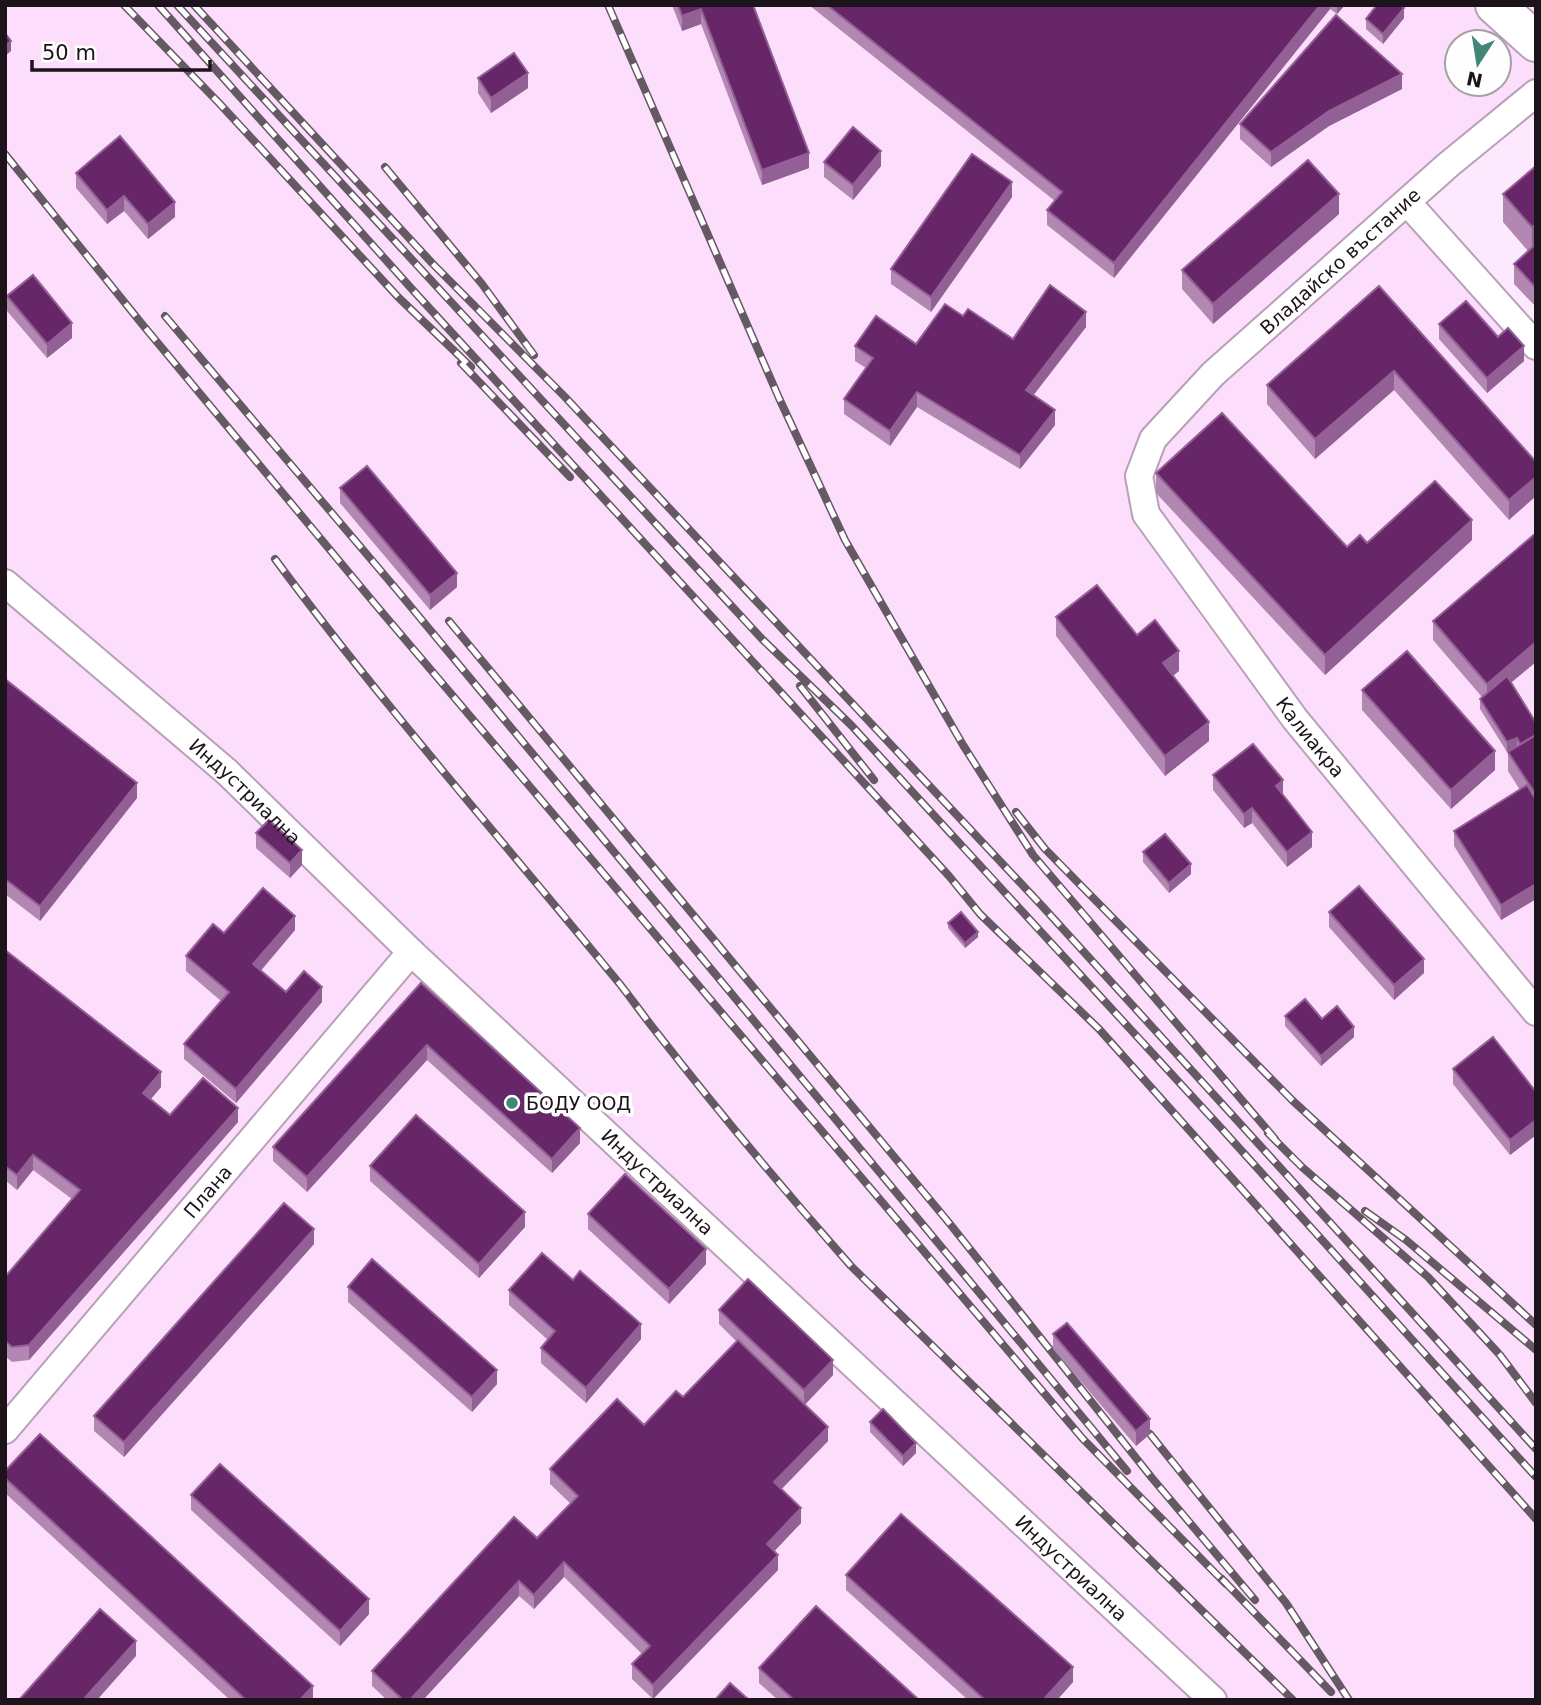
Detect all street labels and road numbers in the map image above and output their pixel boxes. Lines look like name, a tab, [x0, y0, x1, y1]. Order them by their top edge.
street label: Владайско въстание	[1255, 183, 1425, 339]
street label: Калиакра	[1272, 693, 1349, 782]
street label: Индустриална	[185, 734, 305, 849]
street label: Индустриална	[597, 1124, 718, 1239]
street label: Плана	[179, 1161, 236, 1222]
street label: Индустриална	[1011, 1510, 1132, 1625]

